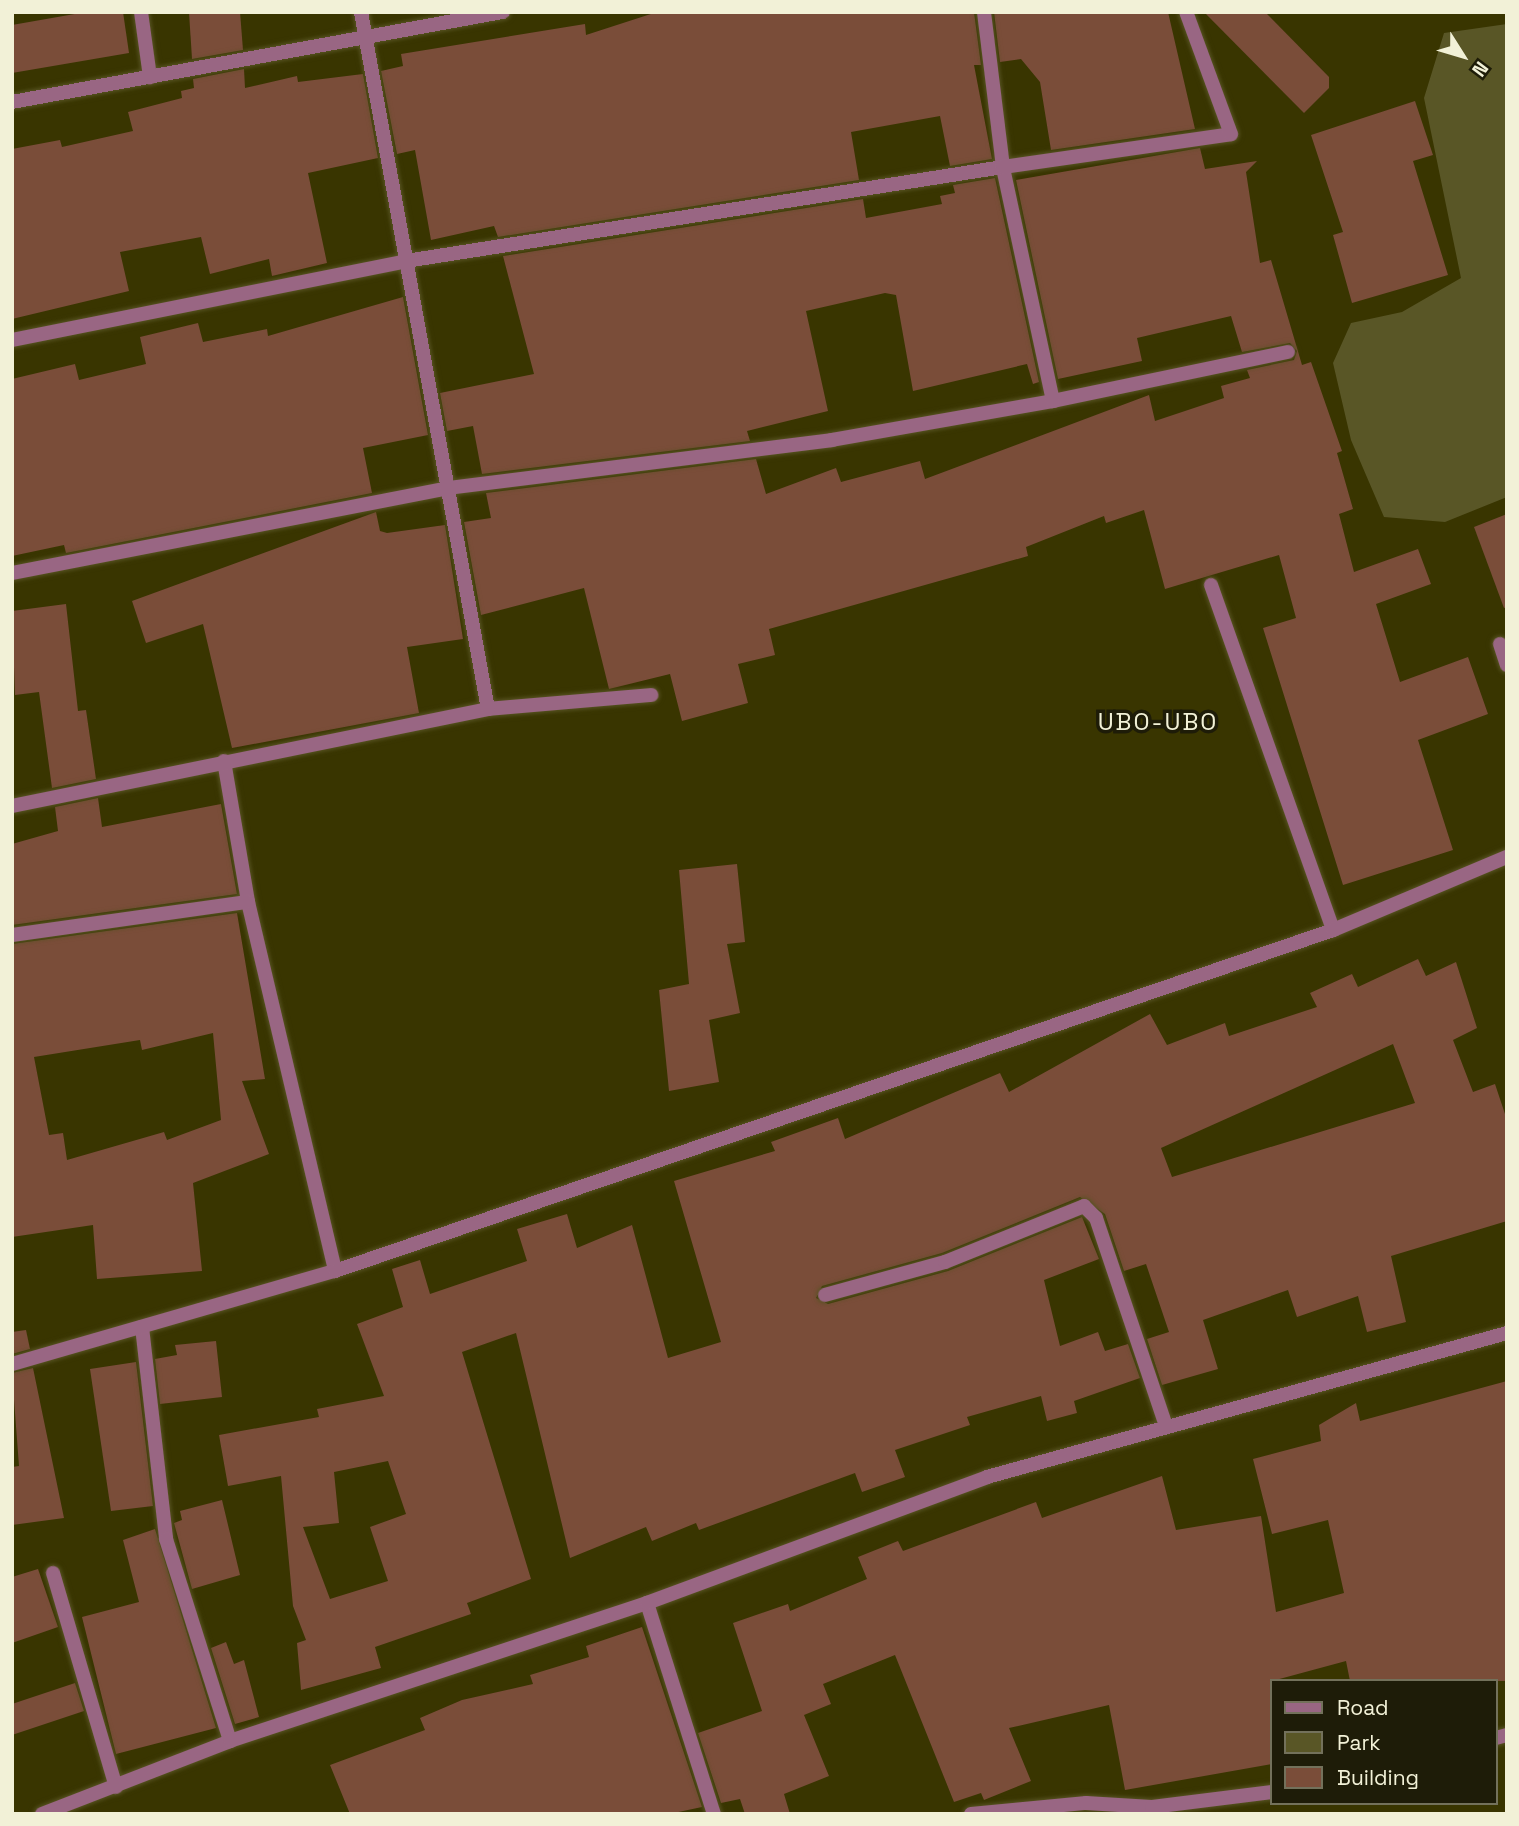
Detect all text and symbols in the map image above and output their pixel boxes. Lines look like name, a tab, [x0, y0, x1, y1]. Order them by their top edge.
north arrow	[1428, 21, 1498, 91]
text: N	[1466, 56, 1494, 82]
district label: UBO-UBO	[1099, 708, 1217, 736]
legend	[1270, 1679, 1498, 1805]
text: Road	[1337, 1694, 1389, 1721]
text: Park	[1337, 1729, 1381, 1756]
text: Building	[1337, 1764, 1419, 1791]

